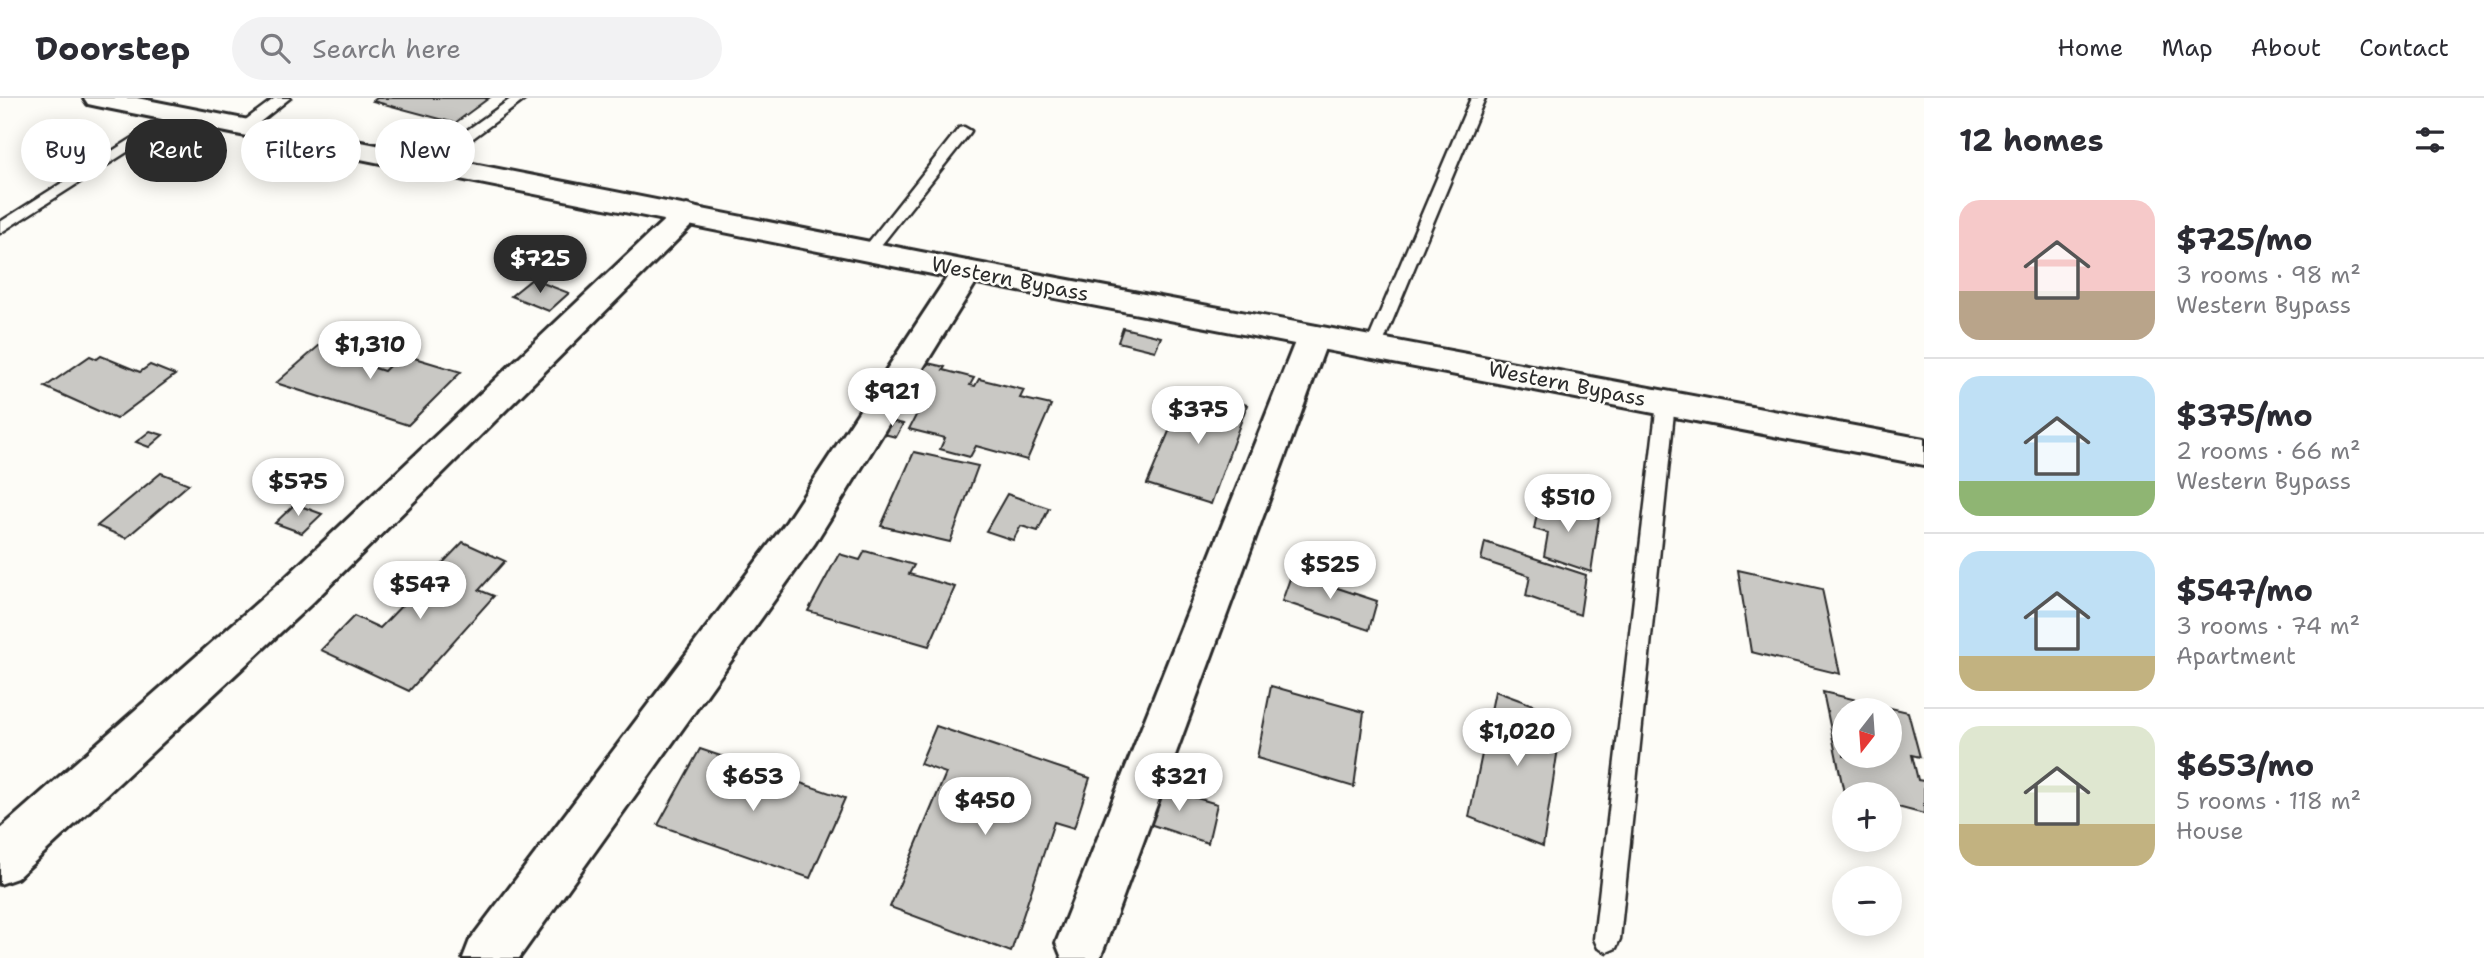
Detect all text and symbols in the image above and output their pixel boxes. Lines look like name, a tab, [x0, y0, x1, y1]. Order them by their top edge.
search box	[232, 17, 722, 80]
text: Doorstep	[35, 26, 190, 71]
icon: search	[256, 29, 294, 67]
text: Search here	[312, 31, 461, 66]
text: Home	[2057, 32, 2123, 64]
text: Map	[2161, 32, 2213, 64]
text: About	[2251, 32, 2321, 64]
text: Contact	[2359, 32, 2449, 64]
chip: Buy	[21, 119, 111, 182]
chip: Rent	[125, 119, 227, 182]
chip: Filters	[241, 119, 361, 182]
chip: New	[375, 119, 475, 182]
text: 12 homes	[1959, 120, 2103, 161]
icon: filters	[2411, 121, 2449, 159]
text: $725/mo	[2176, 219, 2313, 260]
icon: home	[2015, 228, 2099, 312]
pin: $725	[499, 236, 581, 295]
text: $725	[510, 243, 570, 273]
street label: Western Bypass	[929, 250, 1091, 308]
text: 3 rooms · 98 m²	[2176, 260, 2361, 290]
text: Western Bypass	[2176, 290, 2351, 320]
pin: $1,310	[313, 322, 427, 381]
text: $1,310	[334, 329, 406, 359]
street label: Western Bypass	[1486, 355, 1648, 413]
pin: $921	[851, 368, 933, 428]
text: $921	[864, 376, 920, 406]
pin: $375	[1157, 386, 1239, 446]
text: $375	[1168, 394, 1228, 424]
text: $375/mo	[2176, 395, 2313, 436]
icon: home	[2015, 404, 2099, 488]
text: 2 rooms · 66 m²	[2176, 436, 2361, 466]
pin: $575	[257, 458, 339, 518]
text: $575	[268, 466, 328, 496]
text: Western Bypass	[2176, 466, 2351, 496]
pin: $510	[1527, 474, 1609, 534]
text: $510	[1540, 482, 1596, 512]
pin: $525	[1289, 542, 1371, 601]
text: $525	[1300, 549, 1360, 579]
pin: $547	[379, 561, 461, 621]
text: $547	[389, 569, 451, 599]
text: $547/mo	[2176, 570, 2313, 611]
icon: home	[2015, 579, 2099, 663]
text: 3 rooms · 74 m²	[2176, 611, 2360, 641]
text: Apartment	[2176, 641, 2296, 671]
north arrow	[1832, 698, 1902, 768]
map controls	[1832, 698, 1902, 936]
pin: $1,020	[1460, 708, 1574, 768]
text: $1,020	[1478, 716, 1556, 746]
text: $653/mo	[2176, 745, 2314, 786]
pin: $653	[712, 754, 794, 813]
pin: $321	[1138, 754, 1220, 813]
icon: home	[2015, 754, 2099, 838]
text: $653	[722, 761, 784, 791]
text: $321	[1151, 761, 1207, 791]
pin: $450	[944, 778, 1026, 837]
button: +	[1832, 782, 1902, 852]
text: $450	[954, 785, 1016, 815]
text: 5 rooms · 118 m²	[2176, 786, 2361, 816]
text: House	[2176, 816, 2244, 846]
button: −	[1832, 866, 1902, 936]

